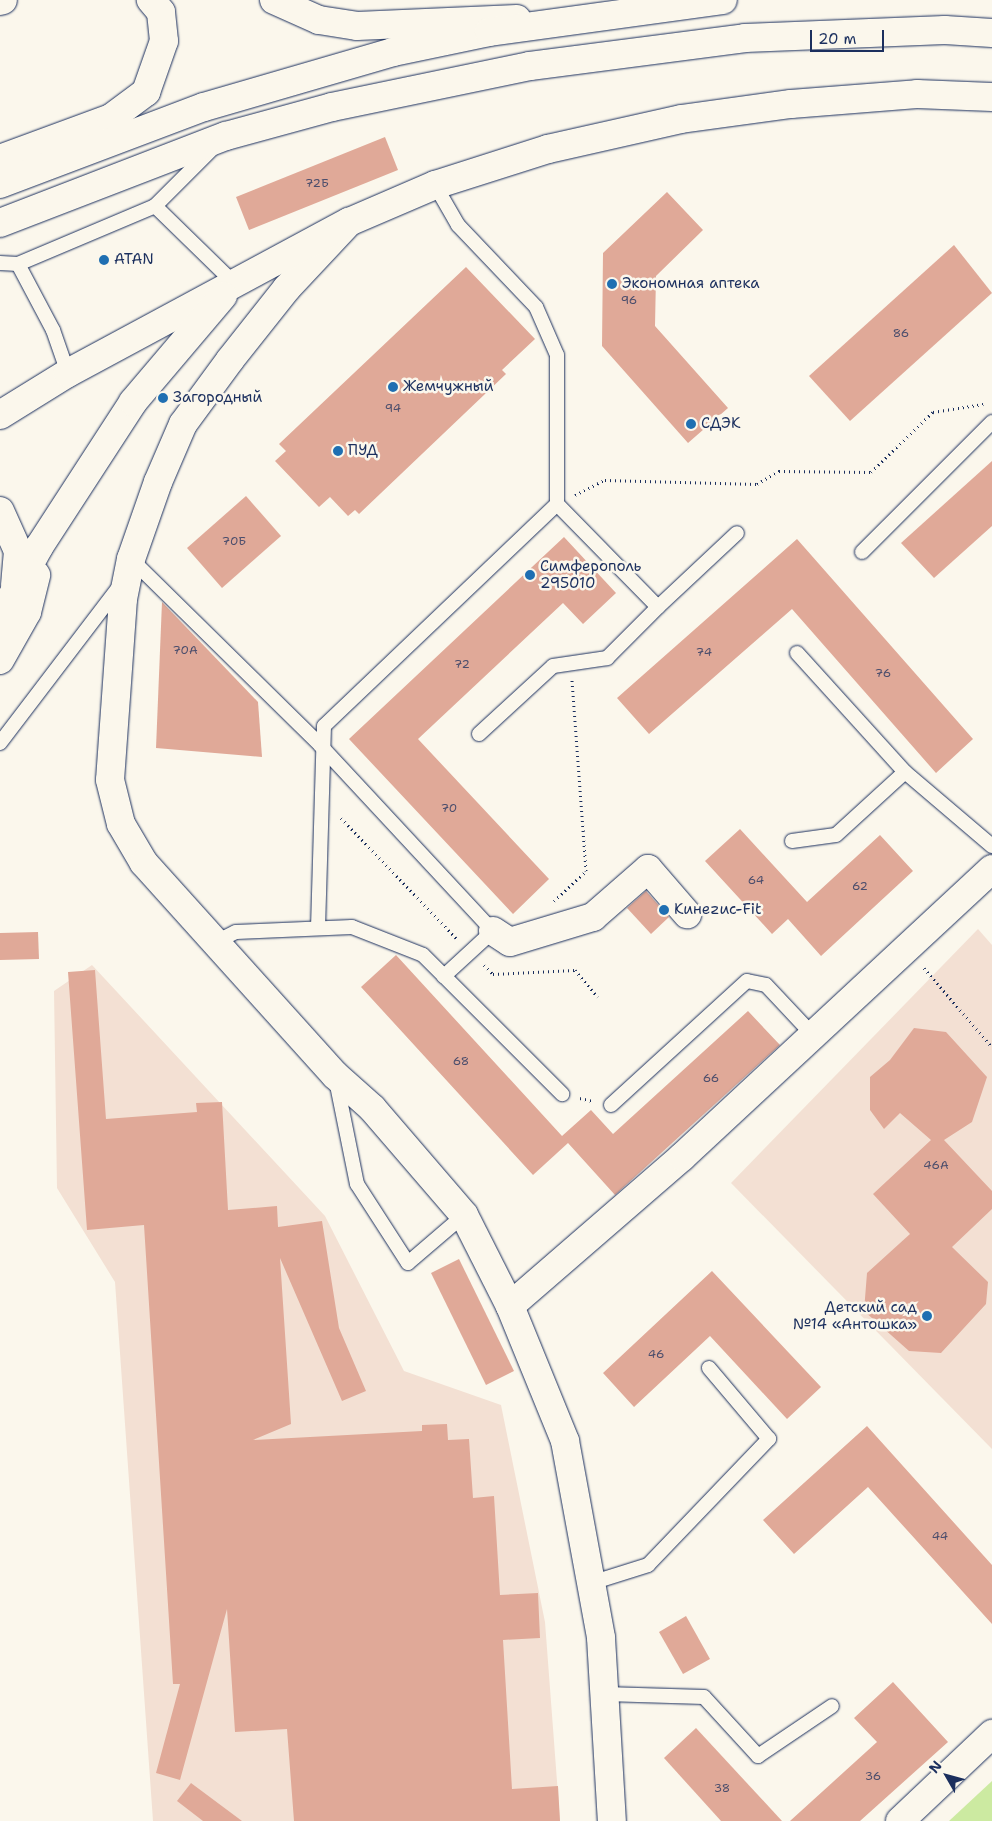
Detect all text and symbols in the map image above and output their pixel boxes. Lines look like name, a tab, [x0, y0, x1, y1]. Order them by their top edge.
scale bar	[812, 20, 886, 52]
text: 20 m	[818, 29, 857, 49]
house number: 72Б	[305, 177, 329, 191]
place label: ATAN	[114, 251, 154, 269]
marker: ATAN	[98, 254, 110, 266]
place label: Экономная аптека	[622, 275, 760, 293]
marker: Экономная аптека	[606, 278, 618, 290]
house number: 96	[621, 294, 637, 308]
house number: 86	[893, 327, 909, 341]
place label: Жемчужный	[403, 378, 493, 396]
marker: Жемчужный	[387, 381, 399, 393]
place label: Загородный	[173, 389, 262, 407]
marker: Загородный	[157, 392, 169, 404]
house number: 94	[385, 402, 401, 416]
place label: СДЭК	[701, 415, 741, 433]
marker: СДЭК	[685, 418, 697, 430]
place label: ПУД	[348, 442, 378, 460]
marker: ПУД	[332, 445, 344, 457]
house number: 70Б	[222, 535, 246, 549]
place label: Симферополь 295010	[540, 557, 641, 592]
marker: Симферополь 295010	[524, 569, 536, 581]
house number: 70А	[172, 644, 198, 658]
house number: 74	[696, 646, 712, 660]
house number: 72	[454, 658, 470, 672]
house number: 76	[875, 667, 891, 681]
house number: 70	[441, 802, 457, 816]
house number: 64	[748, 874, 764, 888]
house number: 62	[852, 880, 868, 894]
place label: Кинеzис-Fit	[674, 901, 762, 919]
marker: Кинеzис-Fit	[658, 904, 670, 916]
house number: 68	[453, 1055, 469, 1069]
house number: 66	[703, 1072, 719, 1086]
house number: 46А	[923, 1159, 949, 1173]
place label: Детский сад №14 «Антошка»	[793, 1298, 917, 1333]
marker: Детский сад №14 «Антошка»	[921, 1310, 933, 1322]
house number: 46	[648, 1348, 664, 1362]
house number: 44	[932, 1530, 948, 1544]
north arrow	[922, 1751, 972, 1801]
text: N	[925, 1757, 946, 1777]
house number: 36	[865, 1770, 881, 1784]
house number: 38	[714, 1782, 730, 1796]

